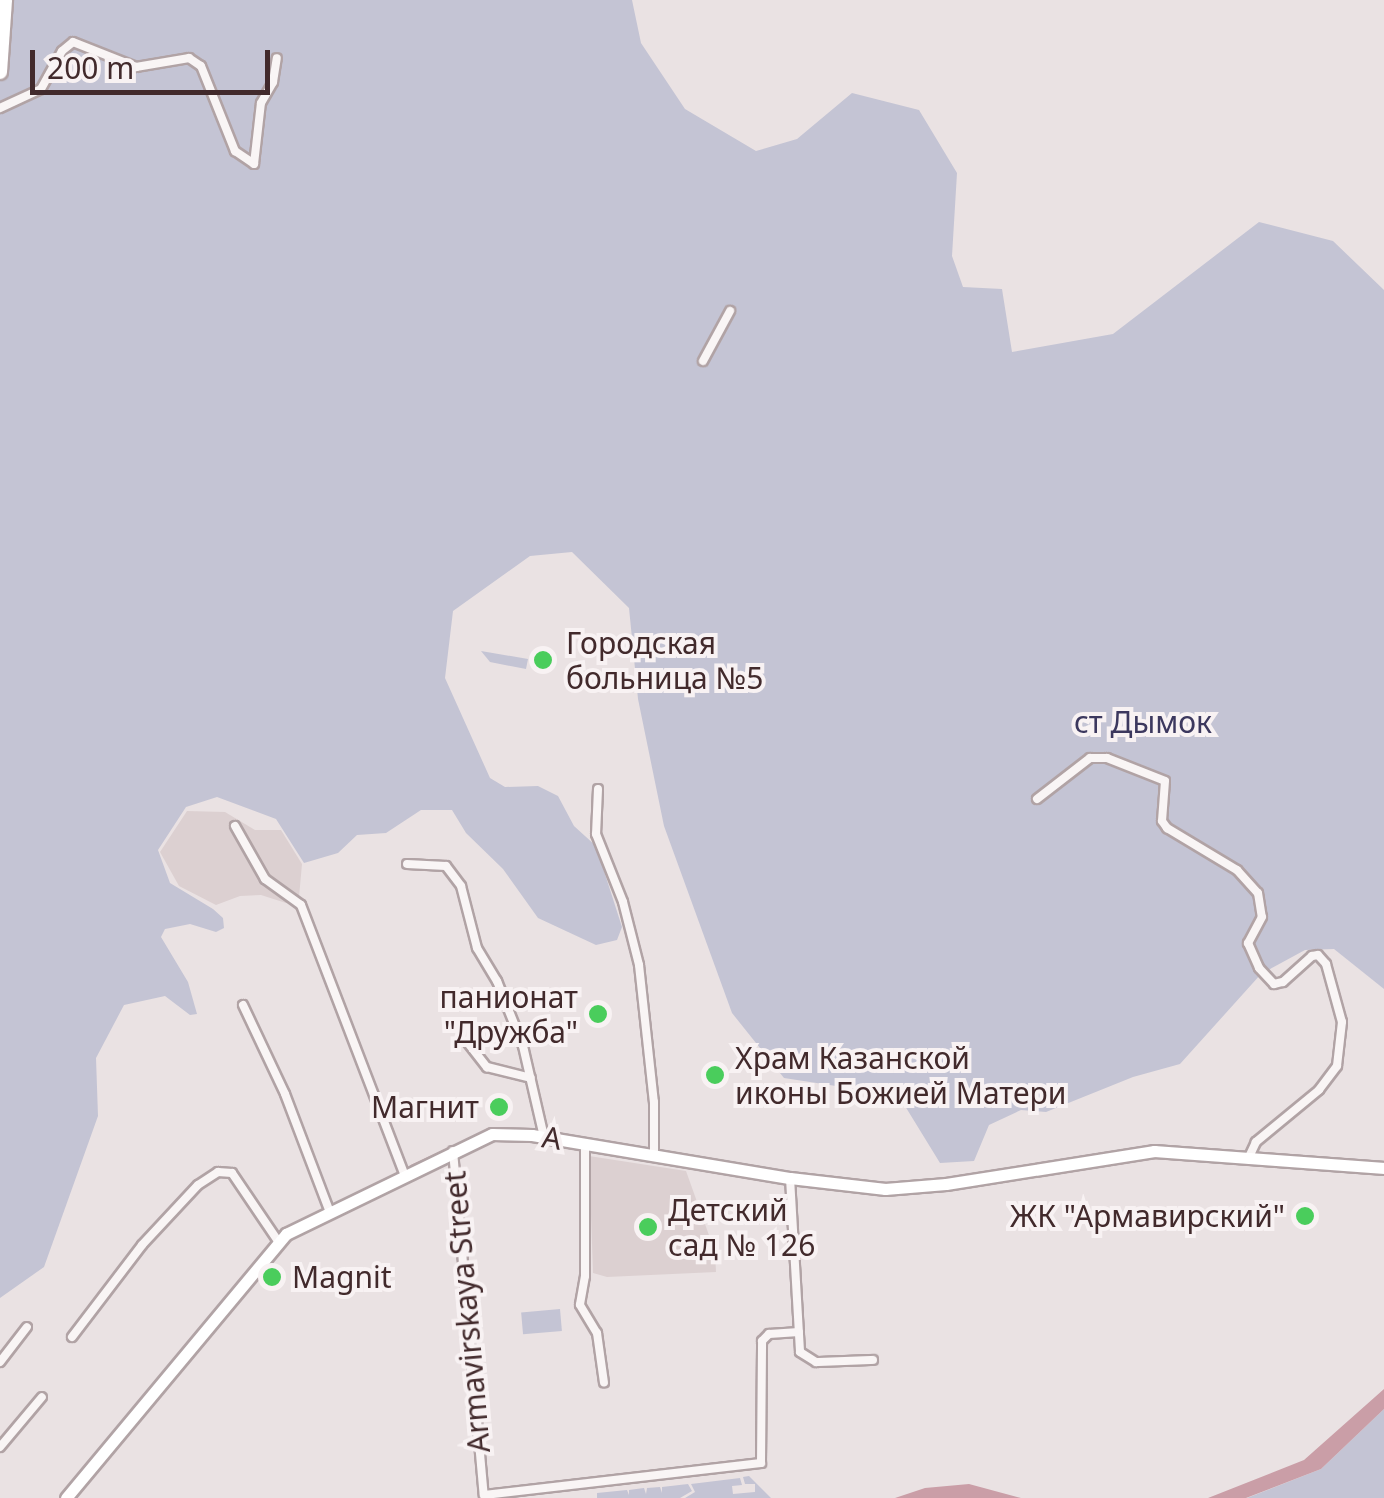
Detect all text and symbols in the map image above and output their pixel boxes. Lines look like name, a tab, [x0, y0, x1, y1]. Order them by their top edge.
scale bar	[35, 30, 275, 92]
text: 200 m	[47, 47, 134, 88]
place label: Городская больница №5	[566, 625, 763, 696]
marker: Городская больница №5	[530, 647, 556, 673]
park label: ст Дымок	[1074, 704, 1212, 740]
place label: панионат "Дружба"	[440, 979, 578, 1050]
marker: панионат "Дружба"	[587, 1003, 609, 1025]
place label: Храм Казанской иконы Божией Матери	[735, 1040, 1066, 1110]
marker: Храм Казанской иконы Божией Матери	[704, 1064, 726, 1086]
place label: Магнит	[371, 1089, 479, 1125]
marker: Магнит	[488, 1096, 510, 1118]
street label: A	[540, 1119, 564, 1157]
street label: Armavirskaya Street	[437, 1170, 497, 1454]
place label: Детский сад № 126	[668, 1192, 815, 1262]
place label: ЖК "Армавирский"	[1010, 1198, 1285, 1234]
marker: ЖК "Армавирский"	[1294, 1205, 1316, 1227]
marker: Детский сад № 126	[637, 1216, 659, 1238]
place label: Magnit	[292, 1259, 392, 1295]
marker: Magnit	[261, 1266, 283, 1288]

